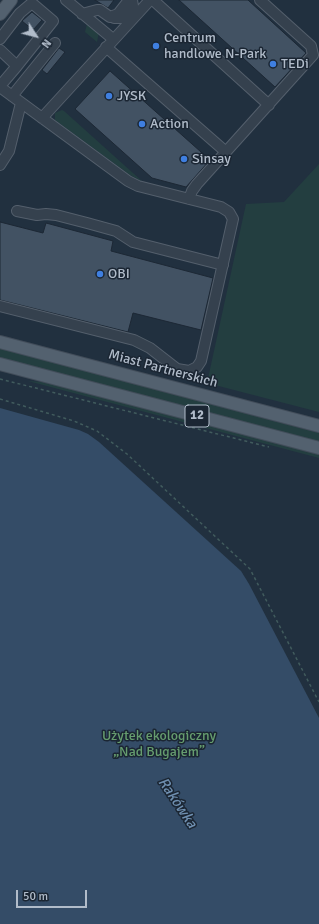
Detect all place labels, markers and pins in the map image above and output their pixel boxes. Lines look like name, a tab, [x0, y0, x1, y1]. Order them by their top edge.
place label: Centrum handlowe N-Park	[164, 30, 266, 62]
marker: Centrum handlowe N-Park	[151, 41, 161, 51]
place label: TEDi	[281, 56, 309, 72]
marker: TEDi	[268, 59, 278, 69]
place label: JYSK	[117, 88, 146, 104]
marker: JYSK	[104, 91, 114, 101]
place label: Action	[150, 116, 189, 132]
marker: Action	[137, 119, 147, 129]
place label: Sinsay	[192, 151, 231, 167]
marker: Sinsay	[179, 154, 189, 164]
place label: OBI	[108, 266, 130, 282]
marker: OBI	[95, 269, 105, 279]

